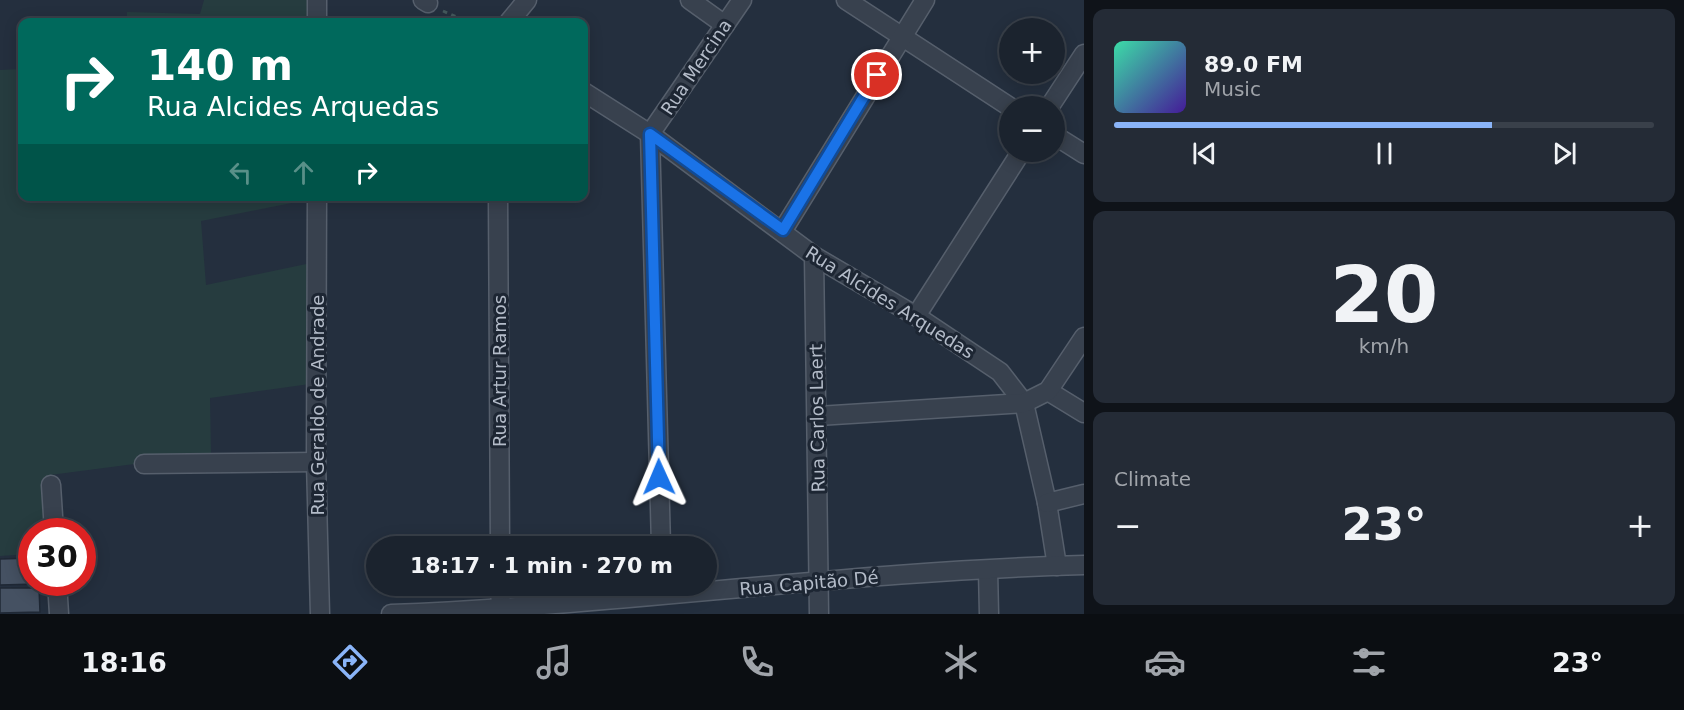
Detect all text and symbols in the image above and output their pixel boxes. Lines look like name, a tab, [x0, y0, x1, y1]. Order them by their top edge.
street label: Rua Mercina	[656, 15, 736, 119]
map controls	[999, 18, 1065, 162]
button: +	[999, 18, 1065, 84]
text: 140 m	[147, 41, 293, 90]
icon: right	[48, 42, 126, 120]
pin	[851, 49, 902, 100]
text: 89.0 FM	[1204, 52, 1303, 77]
icon: arrive	[860, 58, 893, 91]
text: Music	[1204, 77, 1261, 101]
text: Rua Alcides Arquedas	[147, 91, 439, 122]
button: −	[999, 96, 1065, 162]
icon: previous	[1188, 137, 1221, 170]
icon: pause	[1368, 137, 1401, 170]
icon: next	[1548, 137, 1581, 170]
icon: left	[224, 156, 257, 189]
icon: ahead	[287, 156, 320, 189]
icon: right	[350, 156, 383, 189]
street label: Rua Alcides Arquedas	[802, 241, 978, 363]
text: 20	[1330, 250, 1438, 340]
street label: Rua Geraldo de Andrade	[307, 295, 328, 515]
street label: Rua Artur Ramos	[489, 295, 510, 447]
text: km/h	[1359, 334, 1409, 358]
street label: Rua Carlos Laert	[805, 344, 829, 492]
position arrow	[627, 445, 691, 509]
text: Climate	[1114, 467, 1191, 491]
text: 23°	[1341, 498, 1427, 551]
text: −	[1114, 506, 1142, 545]
text: +	[1626, 506, 1654, 545]
speed limit sign: 30	[18, 518, 96, 596]
text: 18:17 · 1 min · 270 m	[410, 553, 673, 578]
street label: Rua Capitão Dé	[739, 566, 879, 600]
icon: directions	[329, 641, 371, 683]
icon: music	[533, 641, 575, 683]
icon: phone	[736, 641, 778, 683]
icon: climate	[940, 641, 982, 683]
icon: car	[1144, 641, 1186, 683]
icon: filters	[1348, 641, 1390, 683]
text: 18:16	[81, 647, 167, 678]
text: 23°	[1552, 647, 1603, 678]

